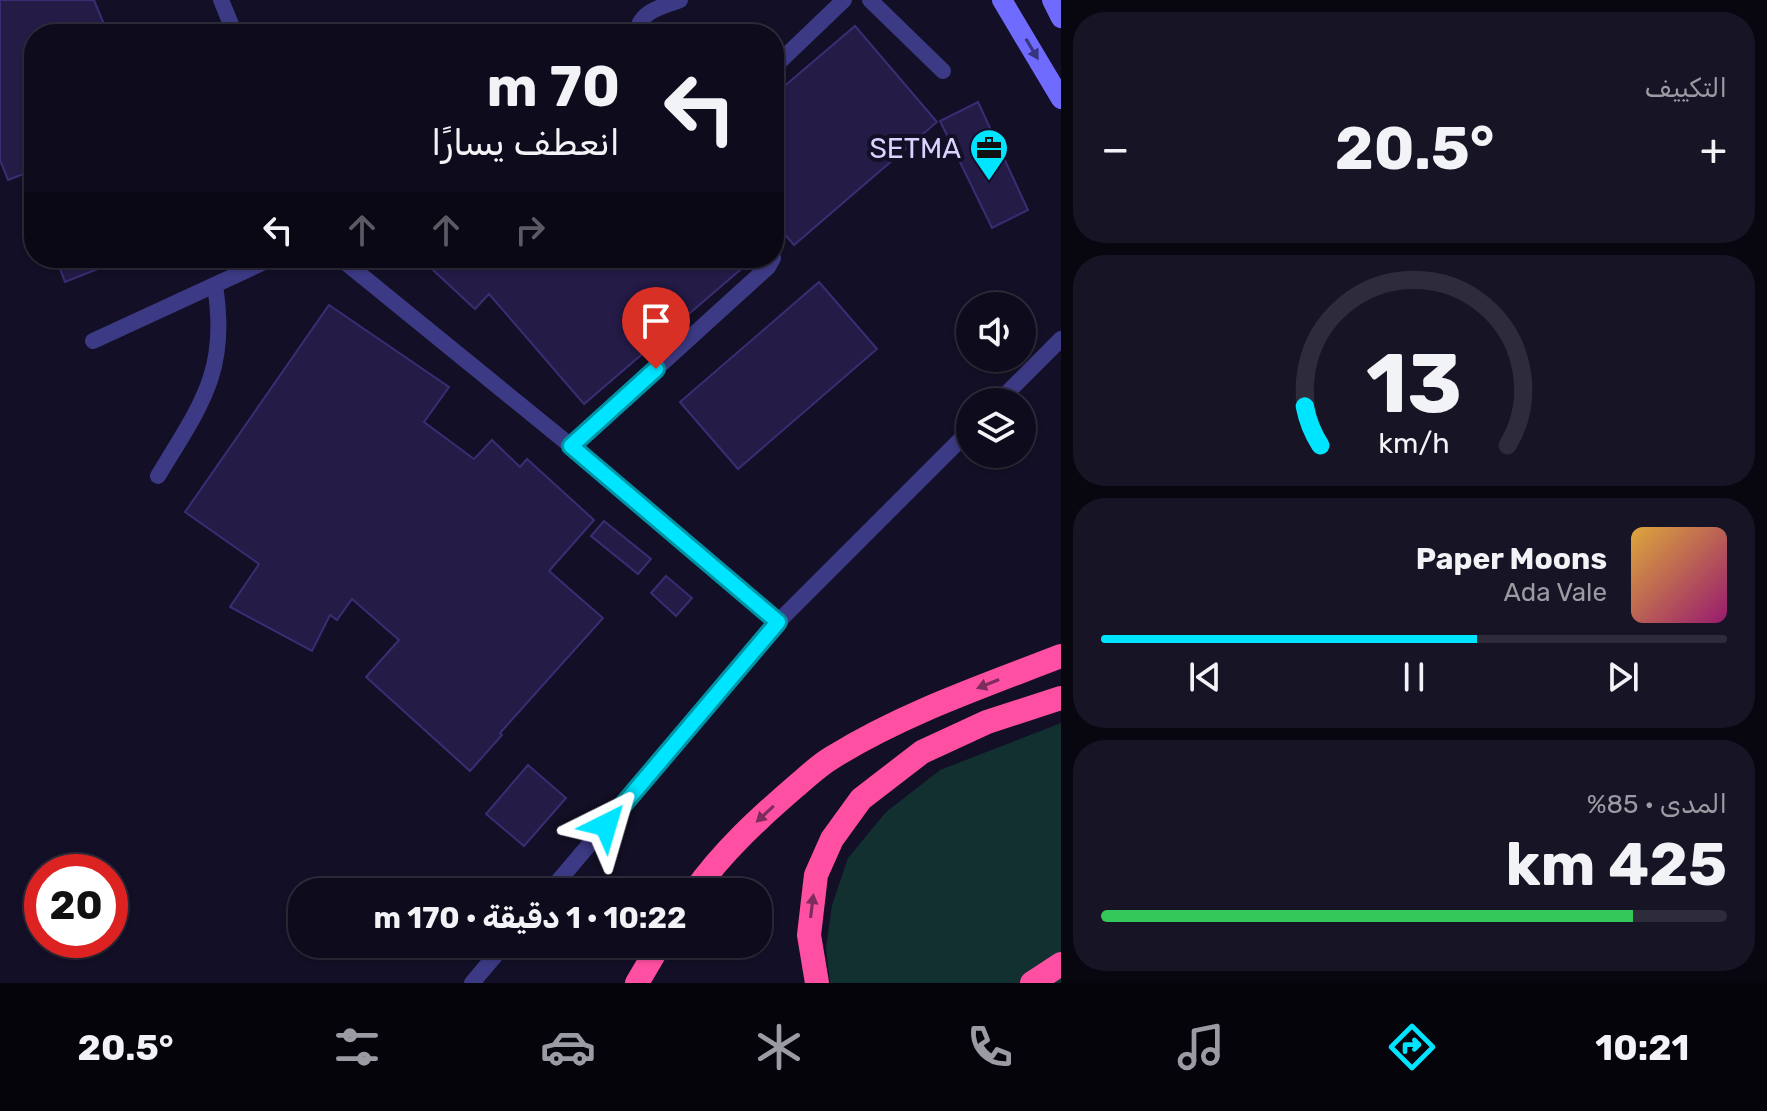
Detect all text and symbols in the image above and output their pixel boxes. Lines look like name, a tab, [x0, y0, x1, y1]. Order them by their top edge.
one-way arrow	[1025, 38, 1039, 60]
text: 70 m	[487, 54, 620, 120]
icon: left	[648, 56, 752, 160]
text: التكييف	[1645, 73, 1727, 104]
text: 20.5°	[1335, 113, 1495, 184]
text: انعطف يسارًا	[431, 121, 620, 164]
text: −	[1101, 123, 1130, 175]
text: +	[1700, 123, 1727, 175]
office icon: SETMA	[968, 127, 1010, 182]
place label: SETMA	[869, 132, 961, 165]
icon: left	[256, 208, 300, 252]
icon: ahead	[340, 208, 384, 252]
icon: ahead	[424, 208, 468, 252]
icon: right	[508, 208, 552, 252]
pin	[622, 287, 690, 369]
map controls	[956, 292, 1036, 468]
button: sound	[956, 292, 1036, 372]
icon: arrive	[634, 299, 678, 343]
text: 13	[1366, 334, 1462, 433]
button: layers	[956, 388, 1036, 468]
text: km/h	[1378, 426, 1450, 460]
text: Paper Moons	[1416, 541, 1607, 577]
text: Ada Vale	[1503, 577, 1607, 608]
icon: previous	[1183, 655, 1227, 699]
icon: pause	[1392, 655, 1436, 699]
icon: next	[1601, 655, 1645, 699]
one-way arrow	[976, 678, 1000, 691]
position arrow	[564, 783, 648, 867]
text: المدى · 85%	[1587, 789, 1727, 820]
one-way arrow	[756, 804, 775, 822]
text: 425 km	[1505, 829, 1727, 900]
speed limit sign: 20	[24, 854, 128, 958]
one-way arrow	[806, 893, 819, 918]
text: 10:22 · 1 دقيقة · 170 m	[373, 900, 687, 936]
icon: filters	[329, 1019, 385, 1075]
icon: car	[540, 1019, 596, 1075]
icon: climate	[751, 1019, 807, 1075]
icon: phone	[962, 1019, 1018, 1075]
icon: music	[1173, 1019, 1229, 1075]
icon: directions	[1384, 1019, 1440, 1075]
text: 20.5°	[78, 1026, 174, 1069]
text: 10:21	[1595, 1026, 1689, 1069]

